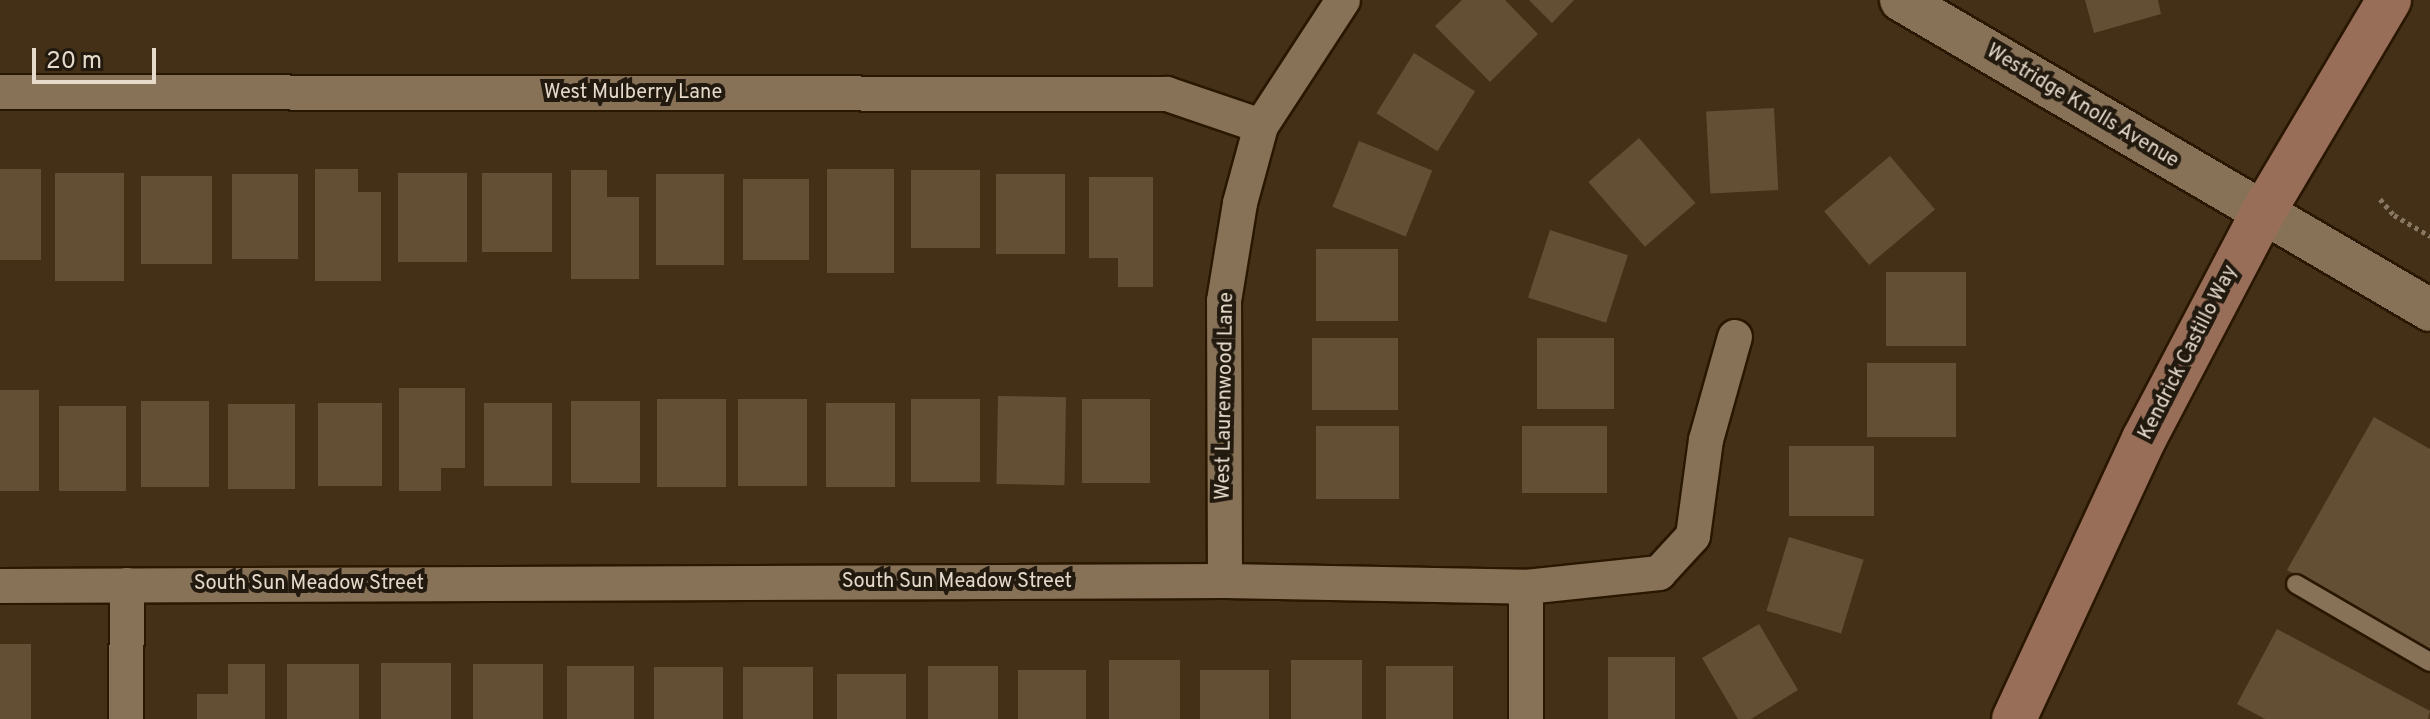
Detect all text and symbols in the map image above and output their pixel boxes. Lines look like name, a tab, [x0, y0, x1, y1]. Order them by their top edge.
scale bar	[36, 32, 160, 82]
street label: Westridge Knolls Avenue	[1981, 40, 2183, 174]
text: 20 m	[46, 47, 102, 77]
street label: West Mulberry Lane	[544, 81, 722, 105]
street label: Kendrick Castillo Way	[2134, 262, 2244, 444]
street label: West Laurenwood Lane	[1212, 292, 1240, 500]
street label: South Sun Meadow Street	[842, 570, 1072, 594]
street label: South Sun Meadow Street	[194, 572, 424, 596]

